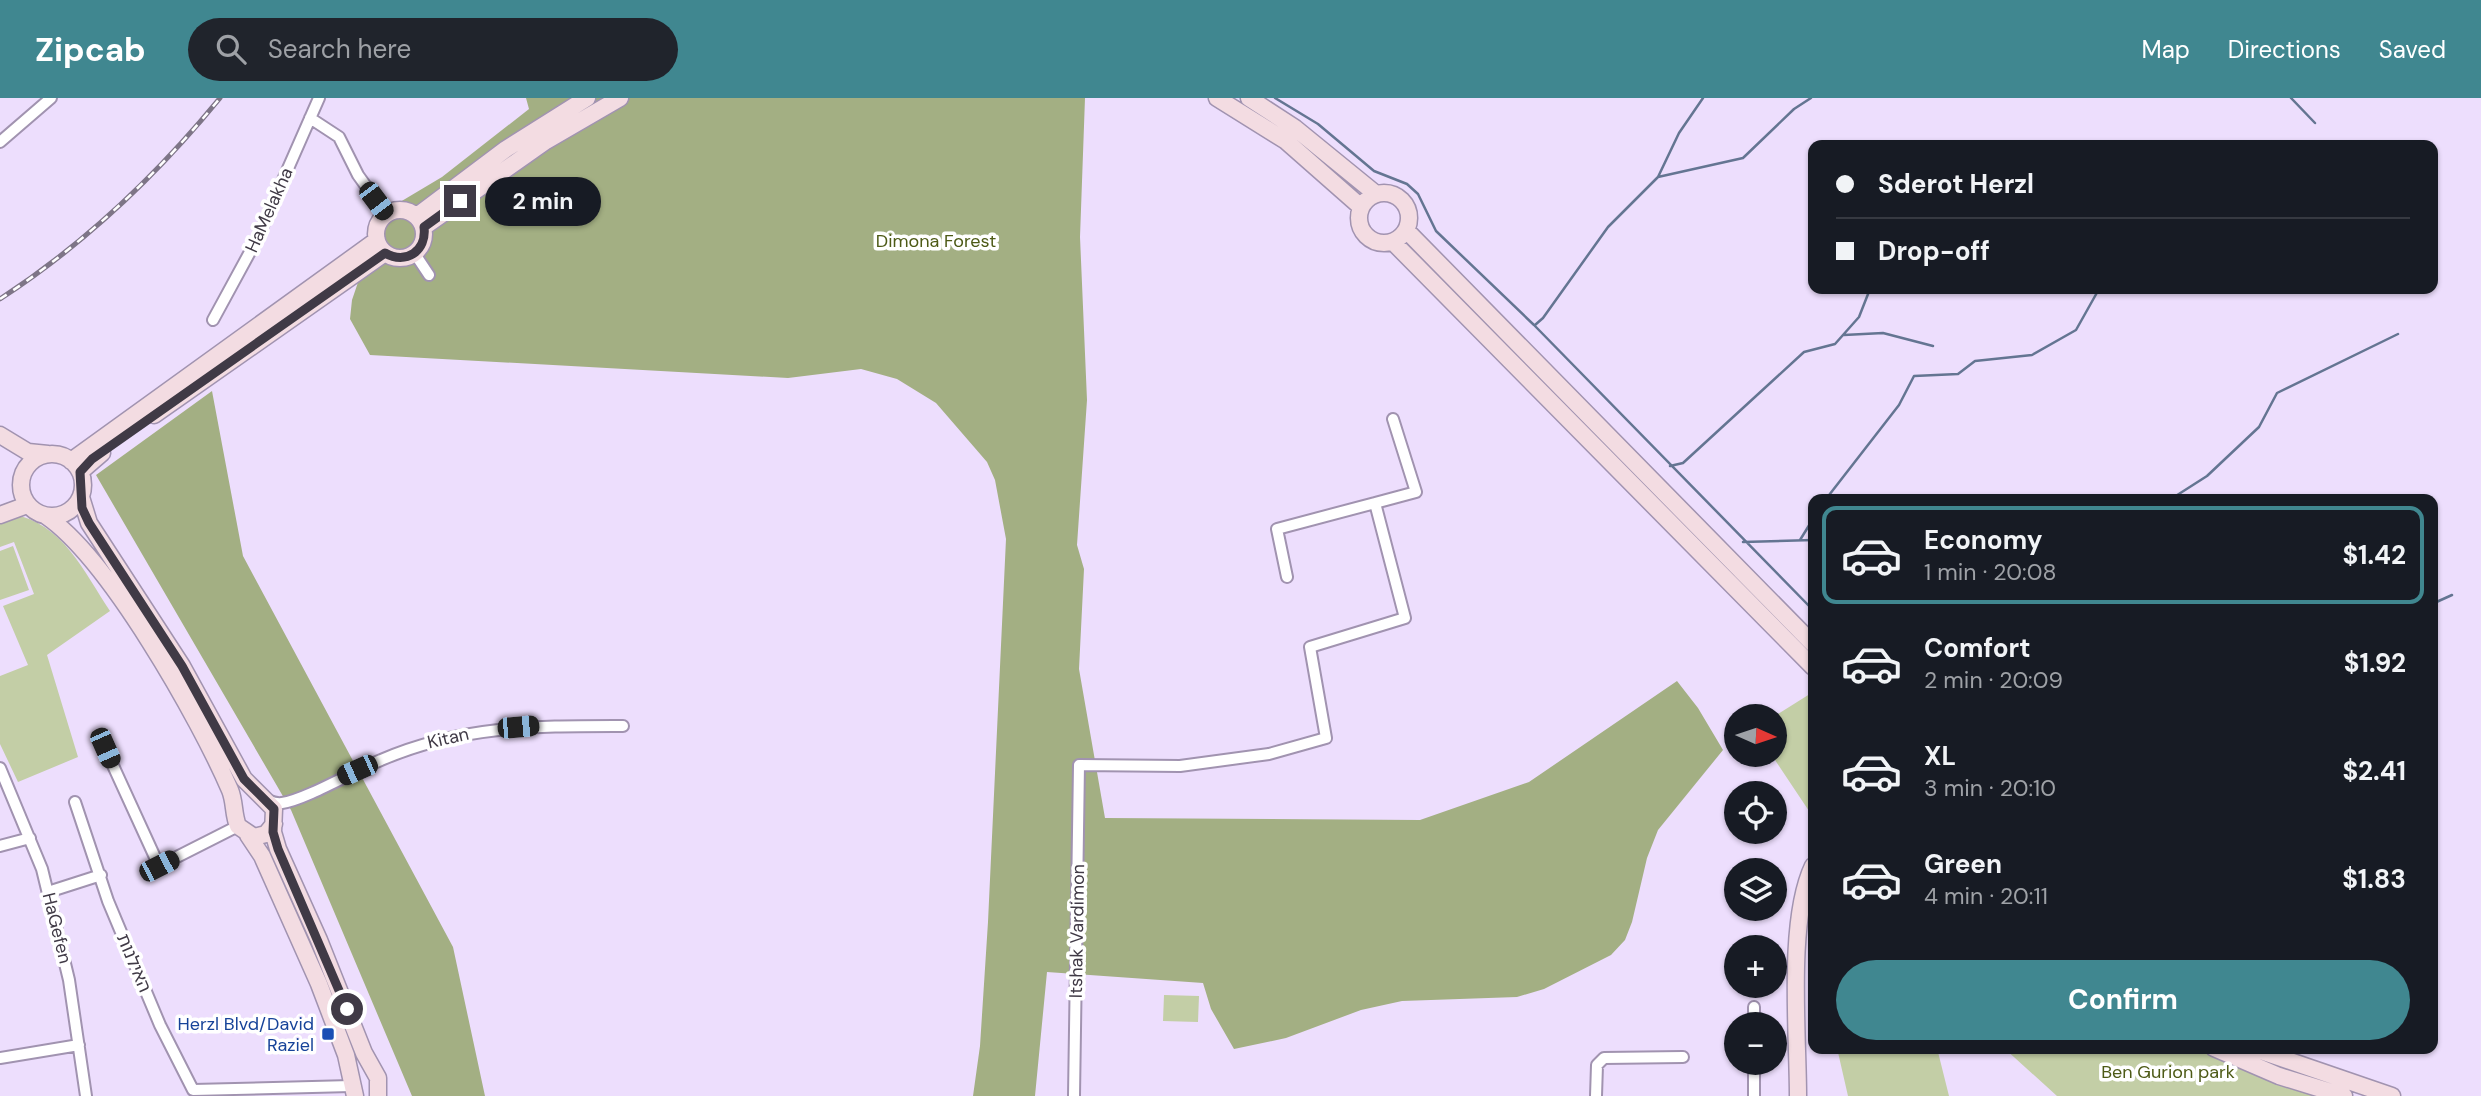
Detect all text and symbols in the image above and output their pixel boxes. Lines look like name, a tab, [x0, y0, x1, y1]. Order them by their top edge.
search box	[188, 18, 678, 81]
text: Zipcab	[35, 28, 146, 71]
icon: search	[212, 30, 250, 68]
text: Search here	[268, 32, 411, 66]
text: Map	[2142, 34, 2190, 65]
text: Directions	[2228, 34, 2341, 65]
text: Saved	[2379, 34, 2446, 65]
street label: HaMelakha	[240, 164, 298, 256]
text: Sderot Herzl	[1878, 167, 2034, 201]
callout: 2 min	[484, 176, 600, 226]
car	[355, 178, 398, 224]
route end	[444, 185, 476, 217]
text: 2 min	[513, 186, 573, 216]
park label: Dimona Forest	[876, 229, 996, 253]
text: Drop-off	[1878, 234, 1990, 268]
text: Economy	[1924, 523, 2042, 557]
icon: car	[1840, 524, 1903, 587]
text: $1.42	[2342, 538, 2406, 572]
text: 1 min · 20:08	[1924, 557, 2056, 587]
text: Comfort	[1924, 631, 2030, 665]
icon: car	[1840, 632, 1903, 695]
text: $1.92	[2344, 646, 2406, 680]
text: 2 min · 20:09	[1924, 665, 2063, 695]
north arrow	[1724, 704, 1787, 766]
map controls	[1724, 704, 1787, 1075]
car	[497, 715, 540, 739]
street label: Kitan	[425, 722, 471, 754]
car	[87, 725, 124, 771]
text: XL	[1924, 739, 1956, 773]
icon: car	[1840, 740, 1903, 803]
car	[334, 752, 381, 788]
text: $2.41	[2342, 754, 2406, 788]
text: 3 min · 20:10	[1924, 773, 2056, 803]
button: locate	[1724, 781, 1787, 844]
car	[136, 847, 183, 885]
text: Green	[1924, 847, 2002, 881]
icon: car	[1840, 848, 1903, 911]
button: layers	[1724, 858, 1787, 921]
text: $1.83	[2342, 862, 2406, 896]
street label: Itshak Vardimon	[1064, 864, 1090, 998]
text: 4 min · 20:11	[1924, 881, 2048, 911]
street label: HaGefen	[37, 890, 77, 966]
street label: האילנות	[111, 930, 157, 996]
button: +	[1724, 935, 1787, 998]
button: Confirm	[1836, 960, 2410, 1040]
route start	[331, 993, 363, 1025]
place label: Herzl Blvd/David Raziel	[178, 1012, 314, 1057]
button: −	[1724, 1012, 1787, 1075]
marker: Herzl Blvd/David Raziel	[320, 1026, 336, 1042]
park label: Ben Gurion park	[2101, 1060, 2235, 1084]

